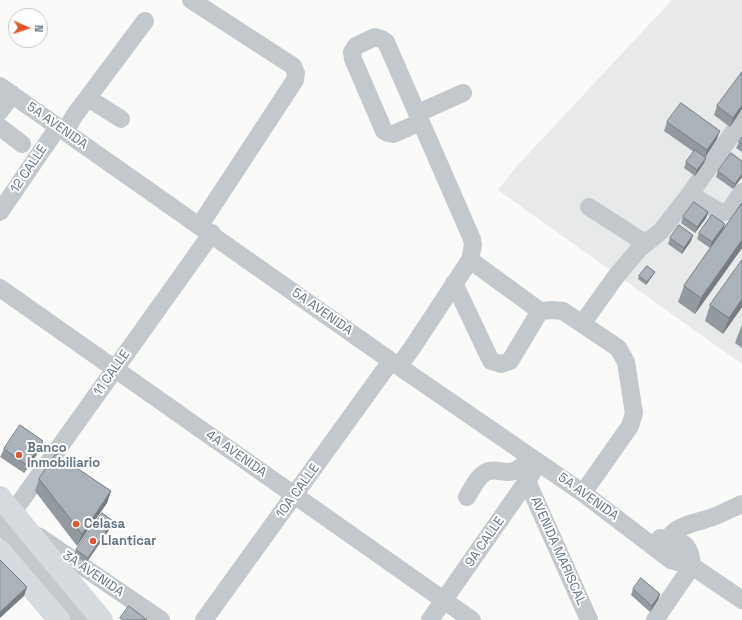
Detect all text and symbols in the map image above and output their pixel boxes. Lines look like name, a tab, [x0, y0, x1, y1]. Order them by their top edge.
north arrow	[8, 8, 48, 48]
text: N	[32, 25, 46, 33]
street label: 5A AVENIDA	[24, 99, 90, 153]
street label: 12 CALLE	[7, 142, 51, 196]
street label: 5A AVENIDA	[289, 285, 355, 339]
street label: 11 CALLE	[91, 347, 133, 399]
street label: 4A AVENIDA	[202, 427, 270, 481]
place label: Banco Inmobiliario	[27, 440, 100, 471]
marker: Banco Inmobiliario	[14, 450, 24, 460]
street label: 10A CALLE	[273, 461, 323, 521]
street label: 5A AVENIDA	[555, 470, 621, 524]
street label: AVENIDA MARISCAL	[527, 494, 589, 608]
street label: 9A CALLE	[462, 514, 508, 570]
place label: Celasa	[84, 516, 125, 532]
marker: Celasa	[71, 519, 81, 529]
place label: Llanticar	[101, 533, 157, 549]
marker: Llanticar	[88, 536, 98, 546]
street label: 3A AVENIDA	[59, 548, 127, 600]

